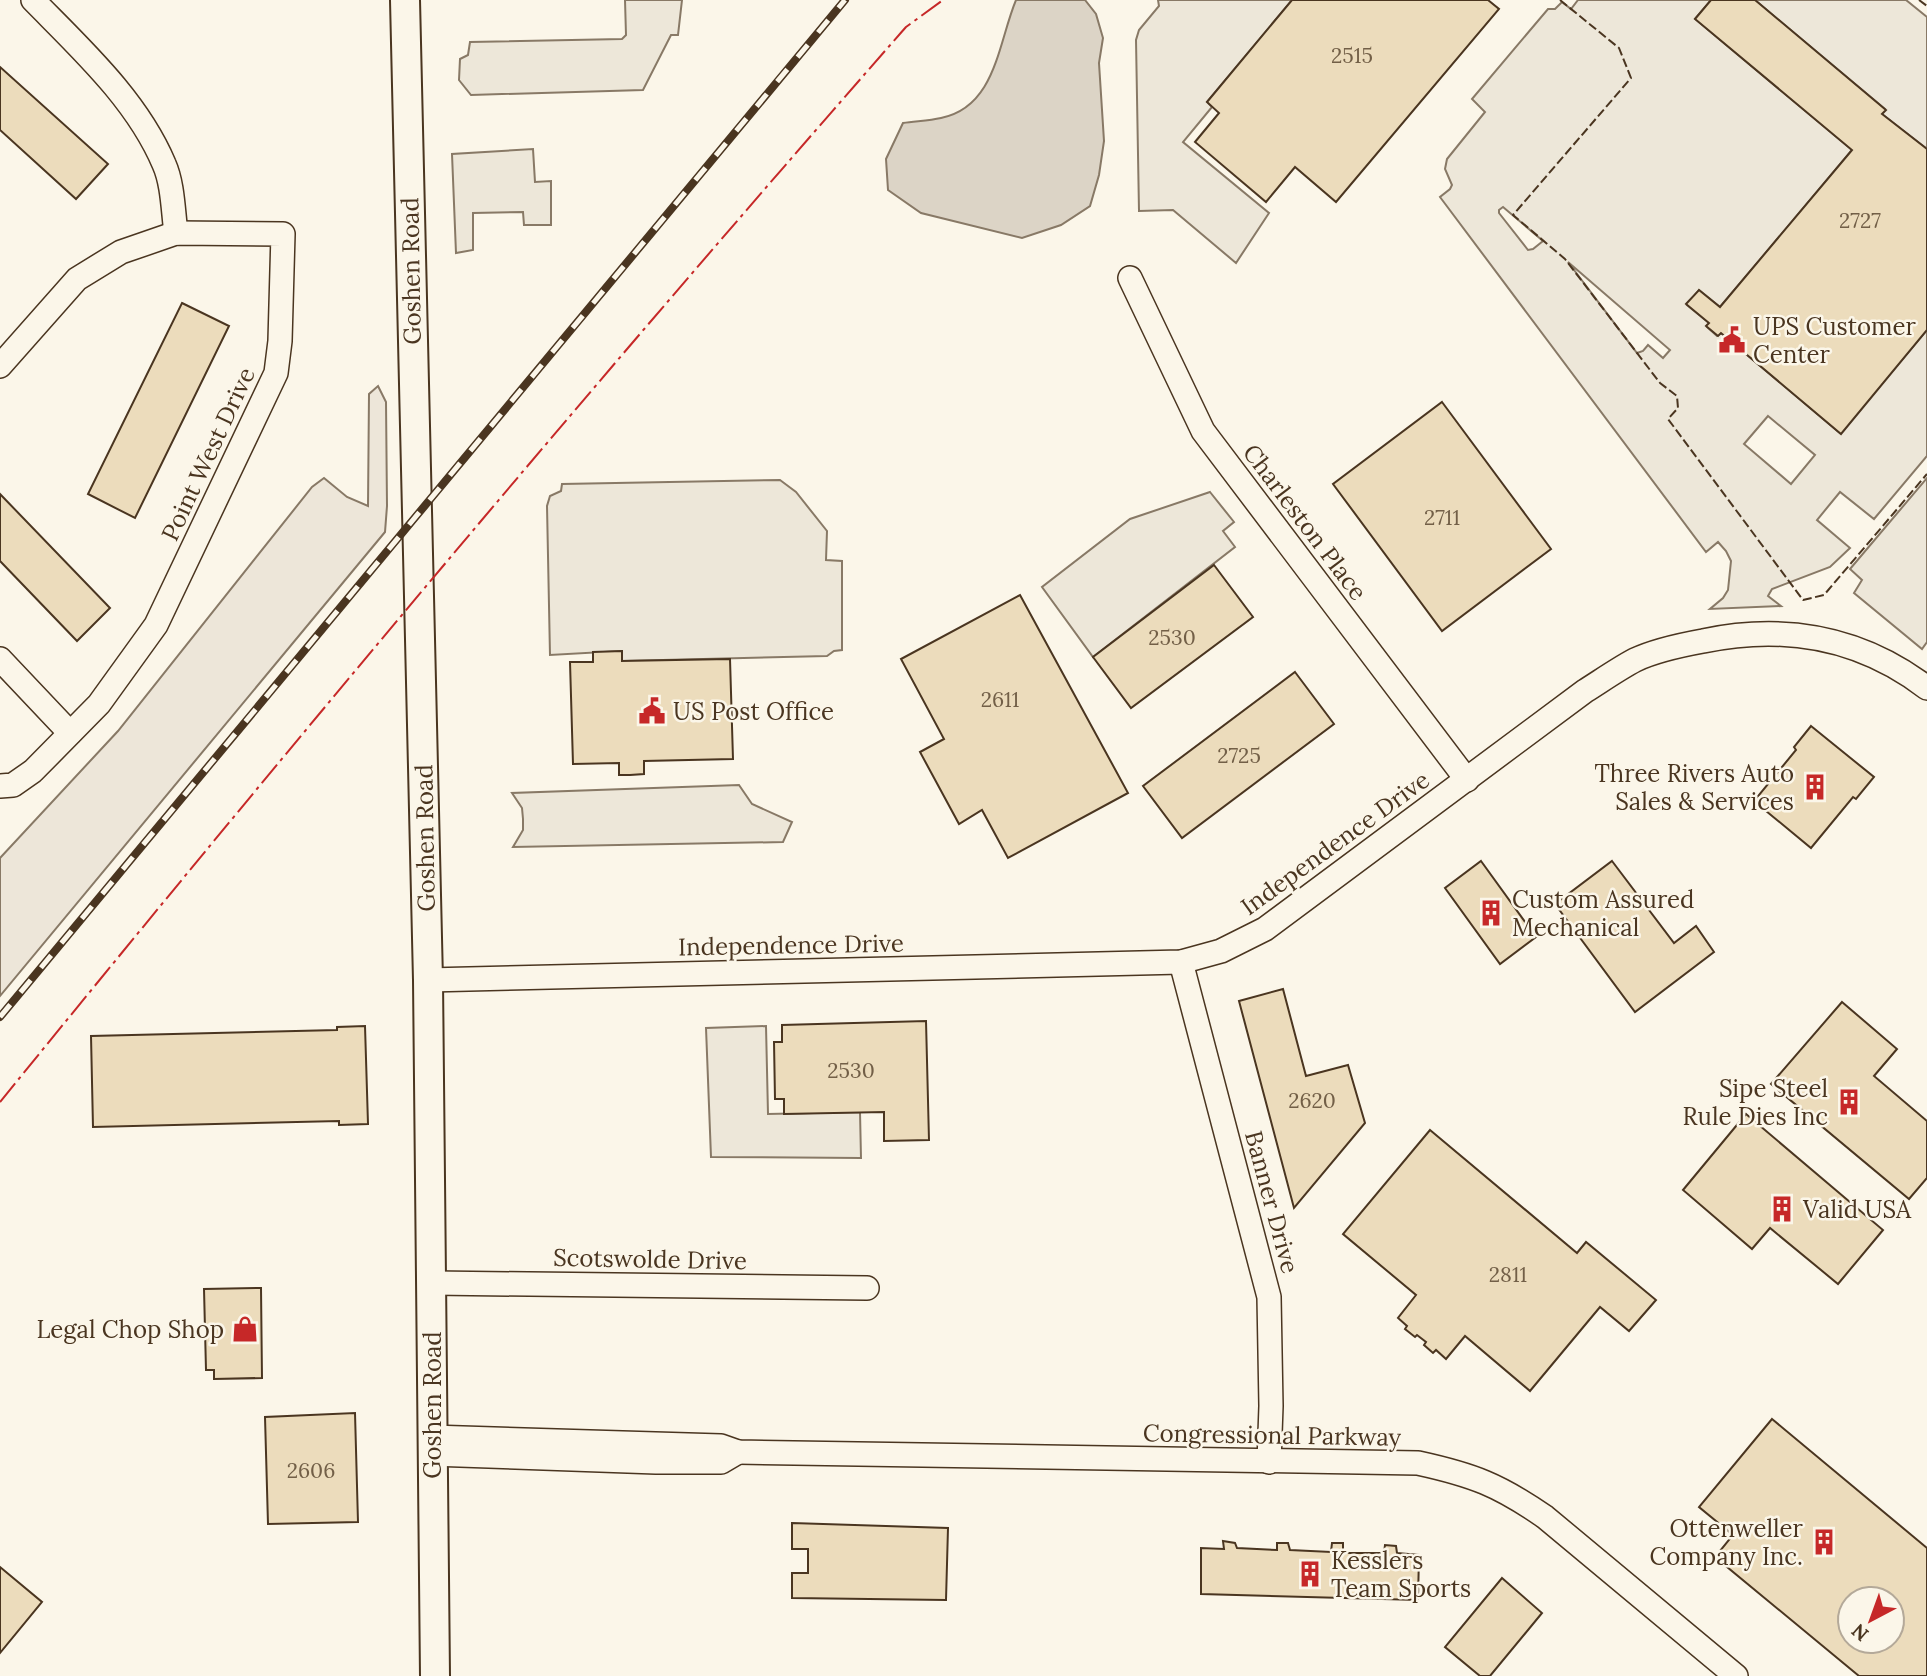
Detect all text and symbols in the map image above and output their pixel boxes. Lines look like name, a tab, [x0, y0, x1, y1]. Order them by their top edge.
house number: 2515	[1331, 42, 1373, 69]
street label: Goshen Road	[394, 197, 428, 345]
house number: 2727	[1839, 207, 1881, 234]
place label: UPS Customer Center	[1753, 311, 1917, 370]
public building icon: UPS Customer Center	[1717, 325, 1747, 355]
street label: Point West Drive	[154, 362, 262, 546]
street label: Charleston Place	[1236, 438, 1374, 606]
house number: 2711	[1424, 504, 1460, 531]
house number: 2530	[1148, 624, 1196, 651]
house number: 2611	[981, 686, 1019, 713]
public building icon: US Post Office	[637, 696, 667, 726]
place label: US Post Office	[673, 696, 834, 727]
house number: 2725	[1217, 742, 1261, 769]
place label: Three Rivers Auto Sales & Services	[1595, 758, 1794, 817]
street label: Goshen Road	[408, 764, 442, 912]
street label: Independence Drive	[1235, 764, 1435, 922]
building icon: Three Rivers Auto Sales & Services	[1800, 772, 1830, 802]
place label: Custom Assured Mechanical	[1512, 884, 1694, 943]
building icon: Custom Assured Mechanical	[1476, 898, 1506, 928]
street label: Independence Drive	[678, 928, 904, 962]
house number: 2530	[827, 1057, 875, 1084]
place label: Sipe Steel Rule Dies Inc	[1683, 1073, 1828, 1132]
house number: 2620	[1288, 1087, 1336, 1114]
building icon: Sipe Steel Rule Dies Inc	[1834, 1087, 1864, 1117]
street label: Banner Drive	[1238, 1127, 1306, 1277]
building icon: Valid USA	[1767, 1194, 1797, 1224]
place label: Valid USA	[1802, 1194, 1912, 1225]
street label: Scotswolde Drive	[553, 1242, 747, 1276]
house number: 2811	[1489, 1261, 1527, 1288]
place label: Legal Chop Shop	[36, 1314, 224, 1345]
shop icon: Legal Chop Shop	[230, 1314, 260, 1344]
street label: Goshen Road	[417, 1331, 448, 1479]
street label: Congressional Parkway	[1143, 1417, 1402, 1453]
house number: 2606	[287, 1457, 335, 1484]
place label: Ottenweller Company Inc.	[1650, 1513, 1804, 1572]
building icon: Ottenweller Company Inc.	[1809, 1527, 1839, 1557]
place label: Kesslers Team Sports	[1331, 1545, 1471, 1604]
building icon: Kesslers Team Sports	[1295, 1559, 1325, 1589]
north arrow	[1836, 1585, 1906, 1655]
text: N	[1846, 1619, 1873, 1647]

